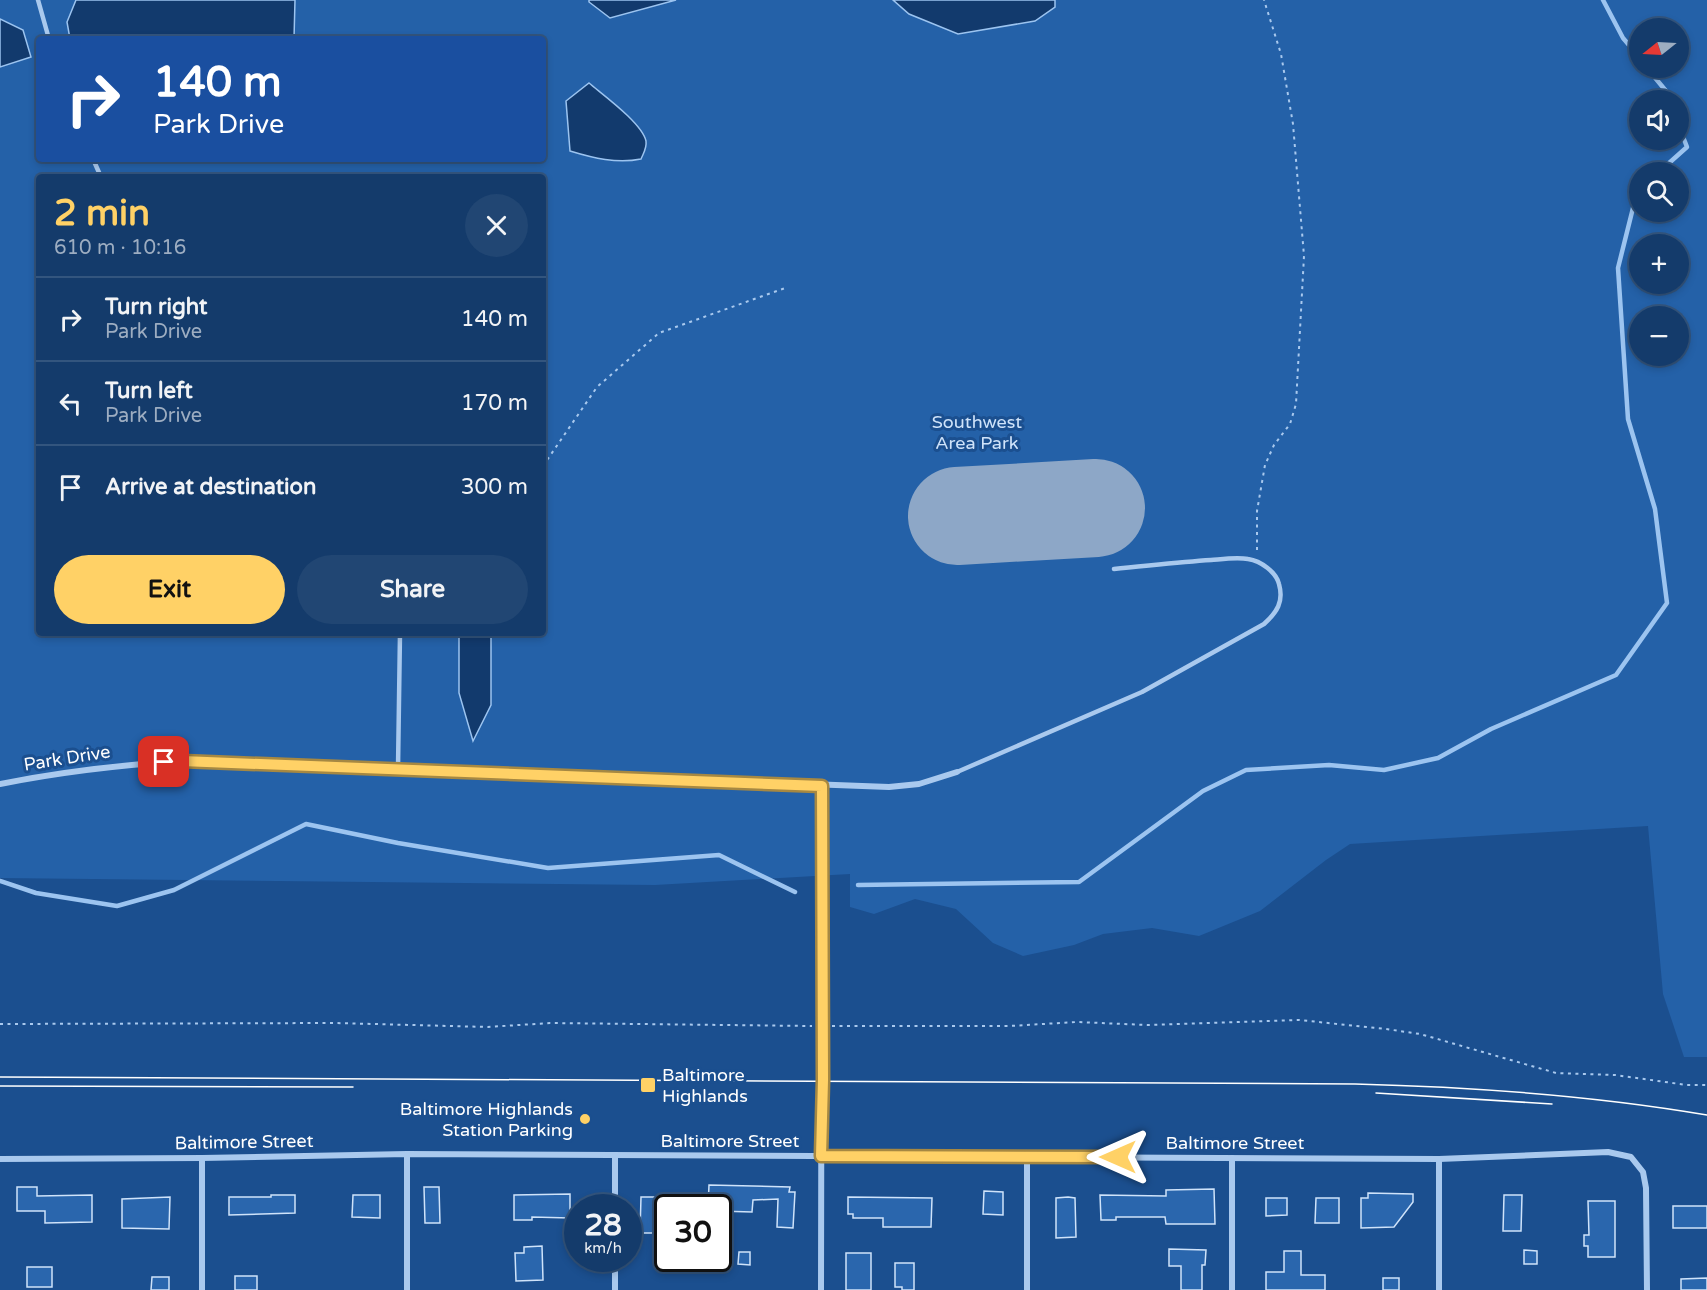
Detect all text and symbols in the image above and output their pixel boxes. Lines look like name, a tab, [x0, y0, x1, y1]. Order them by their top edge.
north arrow	[1629, 18, 1689, 78]
map controls	[1629, 18, 1689, 366]
text: 140 m	[153, 57, 282, 108]
icon: right	[54, 60, 132, 138]
button: sound	[1629, 90, 1689, 150]
text: Park Drive	[153, 108, 284, 141]
button: search	[1629, 162, 1689, 222]
text: 2 min	[54, 192, 150, 235]
button: close	[465, 194, 528, 257]
button: +	[1629, 234, 1689, 294]
text: 610 m · 10:16	[54, 236, 186, 260]
text: Turn right	[105, 294, 207, 320]
icon: right	[54, 303, 87, 336]
text: 140 m	[461, 306, 528, 332]
button: −	[1629, 306, 1689, 366]
text: Park Drive	[105, 320, 202, 344]
text: Turn left	[105, 378, 193, 404]
icon: left	[54, 387, 87, 420]
text: 170 m	[461, 390, 528, 416]
text: Park Drive	[105, 404, 202, 428]
park label: Southwest Area Park	[932, 411, 1022, 454]
icon: arrive	[54, 471, 87, 504]
text: Arrive at destination	[105, 474, 316, 500]
text: 300 m	[461, 474, 528, 500]
button: Exit	[54, 555, 285, 624]
button: Share	[297, 555, 528, 624]
pin	[138, 736, 189, 787]
street label: Park Drive	[22, 740, 112, 776]
icon: arrive	[147, 745, 180, 778]
place label: Baltimore Highlands	[662, 1064, 748, 1107]
marker: Baltimore Highlands	[639, 1076, 657, 1094]
place label: Baltimore Highlands Station Parking	[400, 1098, 573, 1141]
marker: Baltimore Highlands Station Parking	[578, 1112, 592, 1126]
position arrow	[1086, 1125, 1150, 1189]
street label: Baltimore Street	[174, 1130, 314, 1154]
street label: Baltimore Street	[661, 1130, 800, 1152]
street label: Baltimore Street	[1166, 1132, 1305, 1154]
speed limit sign: 30	[654, 1194, 732, 1272]
text: 28	[584, 1207, 622, 1244]
text: km/h	[584, 1239, 622, 1257]

